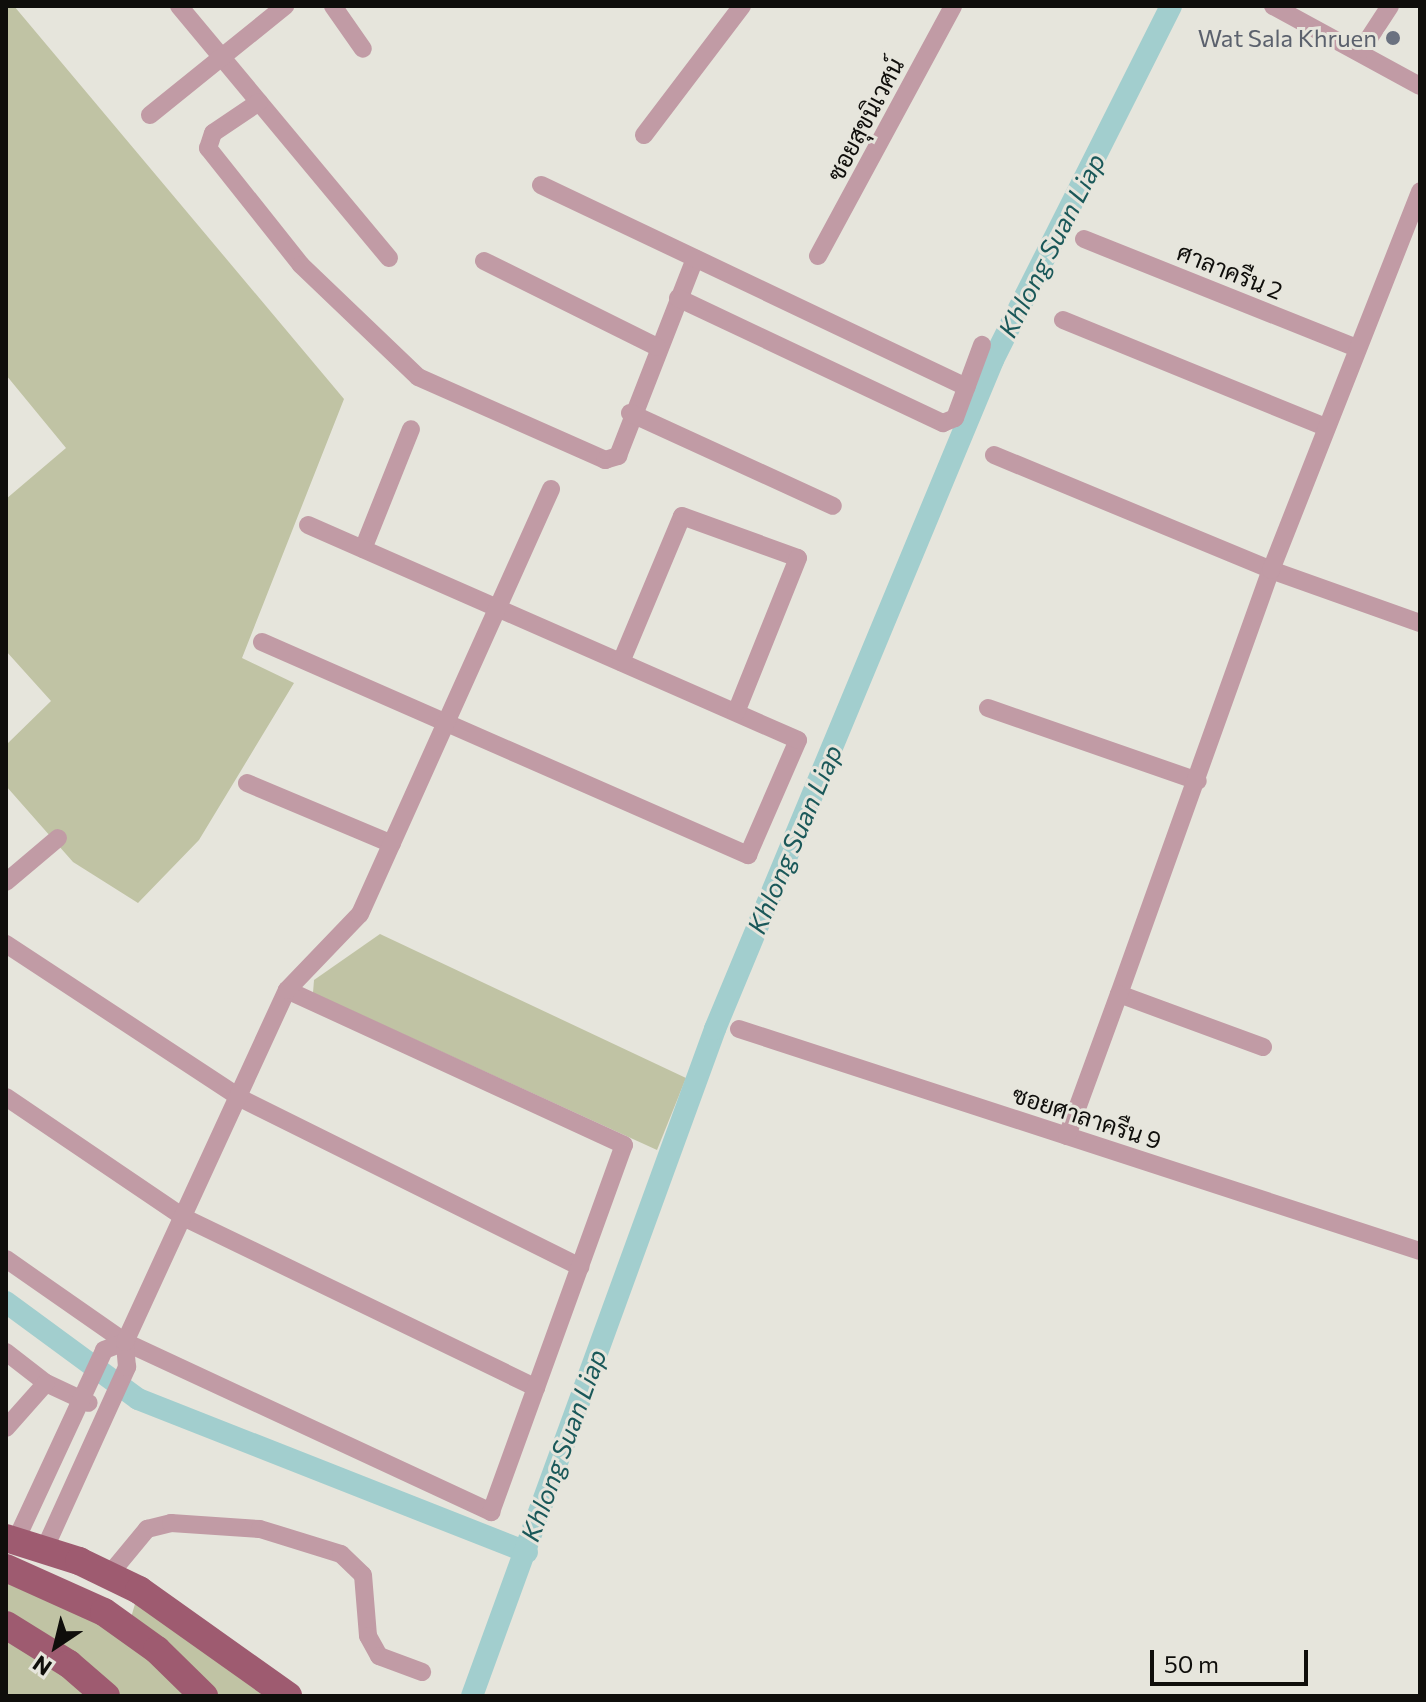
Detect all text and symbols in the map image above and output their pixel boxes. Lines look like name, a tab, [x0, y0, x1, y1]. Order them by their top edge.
place label: Wat Sala Khruen	[1198, 24, 1377, 52]
marker: Wat Sala Khruen	[1384, 29, 1402, 47]
street label: ซอยสุขนิเวศน์	[820, 52, 910, 186]
water label: Khlong Suan Liap	[991, 148, 1111, 342]
street label: ศาลาครืน 2	[1173, 237, 1287, 305]
water label: Khlong Suan Liap	[740, 740, 848, 938]
street label: ซอยศาลาครืน 9	[1009, 1079, 1165, 1155]
water label: Khlong Suan Liap	[514, 1345, 612, 1545]
north arrow	[16, 1606, 96, 1686]
scale bar	[1154, 1634, 1312, 1684]
text: 50 m	[1164, 1649, 1219, 1678]
text: N	[27, 1650, 56, 1682]

